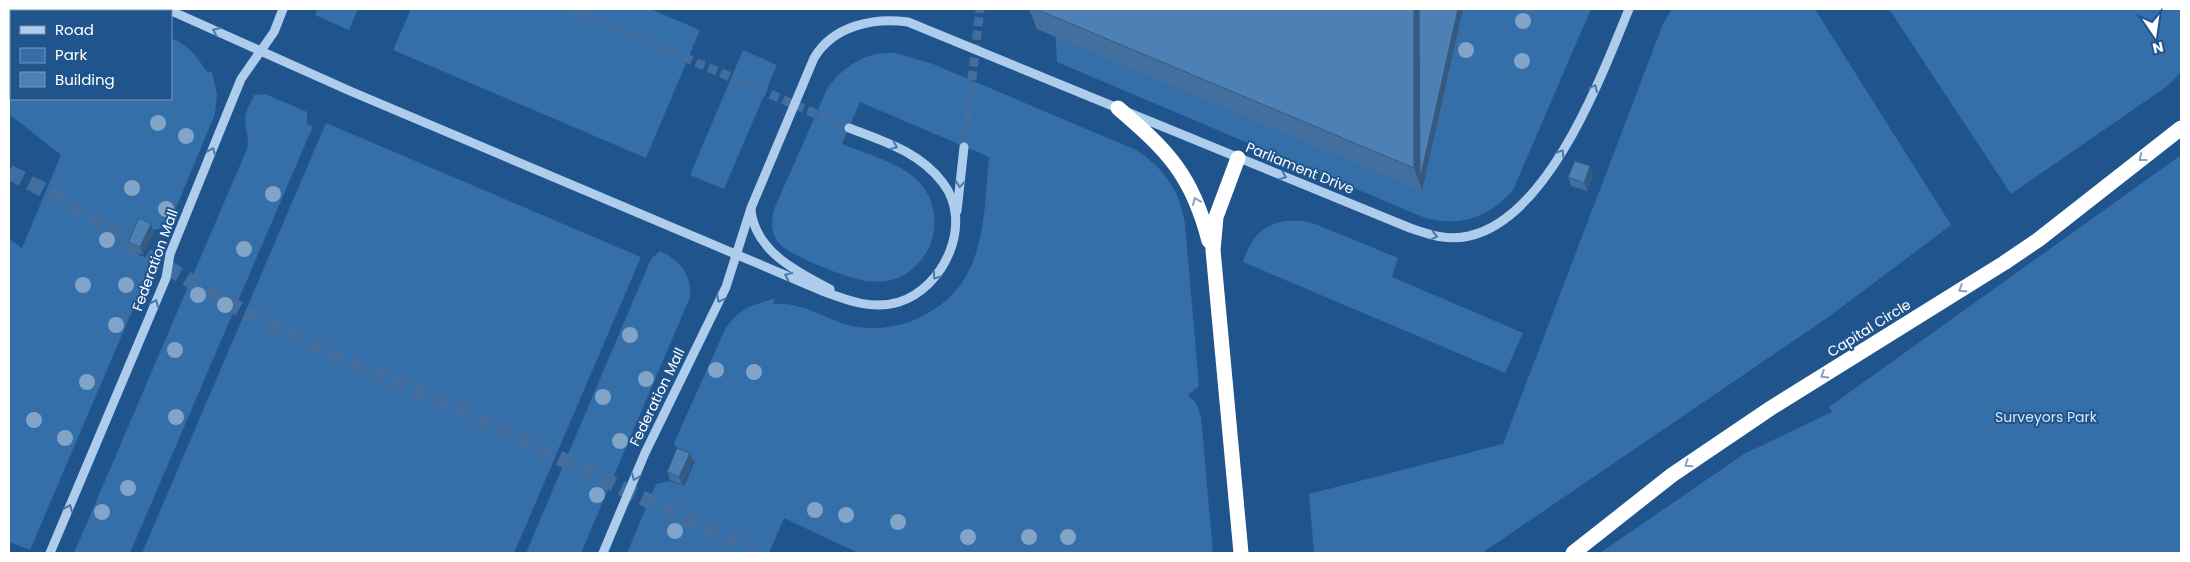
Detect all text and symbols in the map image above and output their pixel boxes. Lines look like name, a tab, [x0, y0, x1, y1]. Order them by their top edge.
legend	[10, 10, 172, 100]
north arrow	[2130, 10, 2180, 60]
text: Road	[55, 19, 94, 40]
one-way arrow	[212, 26, 221, 37]
text: N	[2151, 37, 2165, 59]
text: Park	[55, 44, 87, 65]
text: Building	[55, 69, 115, 90]
one-way arrow	[1588, 84, 1599, 93]
street label: Parliament Drive	[1243, 137, 1357, 199]
one-way arrow	[889, 139, 898, 150]
one-way arrow	[205, 147, 216, 156]
one-way arrow	[1555, 150, 1565, 159]
one-way arrow	[2139, 152, 2148, 160]
one-way arrow	[1278, 170, 1287, 181]
one-way arrow	[955, 181, 966, 189]
one-way arrow	[1191, 197, 1202, 206]
street label: Federation Mall	[127, 206, 183, 314]
one-way arrow	[1430, 230, 1439, 241]
one-way arrow	[933, 270, 942, 280]
one-way arrow	[784, 272, 793, 283]
one-way arrow	[1959, 283, 1968, 293]
one-way arrow	[716, 294, 726, 303]
street label: Capital Circle	[1823, 294, 1915, 362]
one-way arrow	[149, 299, 160, 308]
street label: Federation Mall	[625, 344, 689, 450]
one-way arrow	[1821, 369, 1830, 378]
park label: Surveyors Park	[1995, 407, 2098, 427]
one-way arrow	[1685, 458, 1694, 467]
one-way arrow	[630, 472, 641, 481]
one-way arrow	[62, 504, 73, 513]

